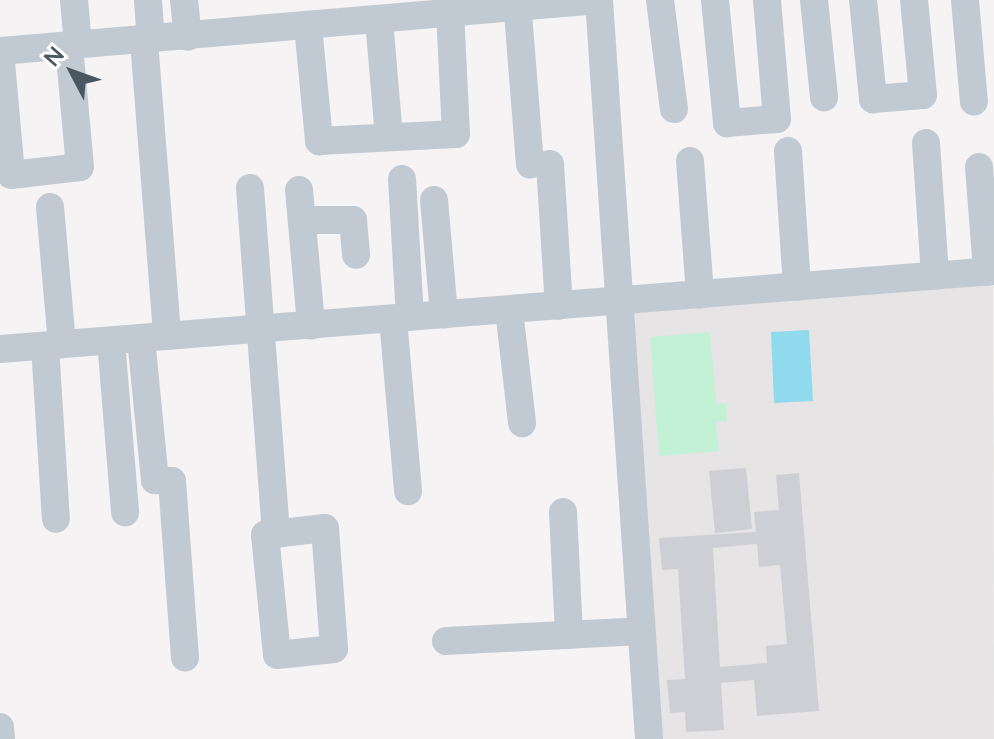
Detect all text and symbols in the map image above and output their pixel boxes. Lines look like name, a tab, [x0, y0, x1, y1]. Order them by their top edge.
north arrow	[32, 32, 112, 112]
text: N	[38, 41, 69, 71]

